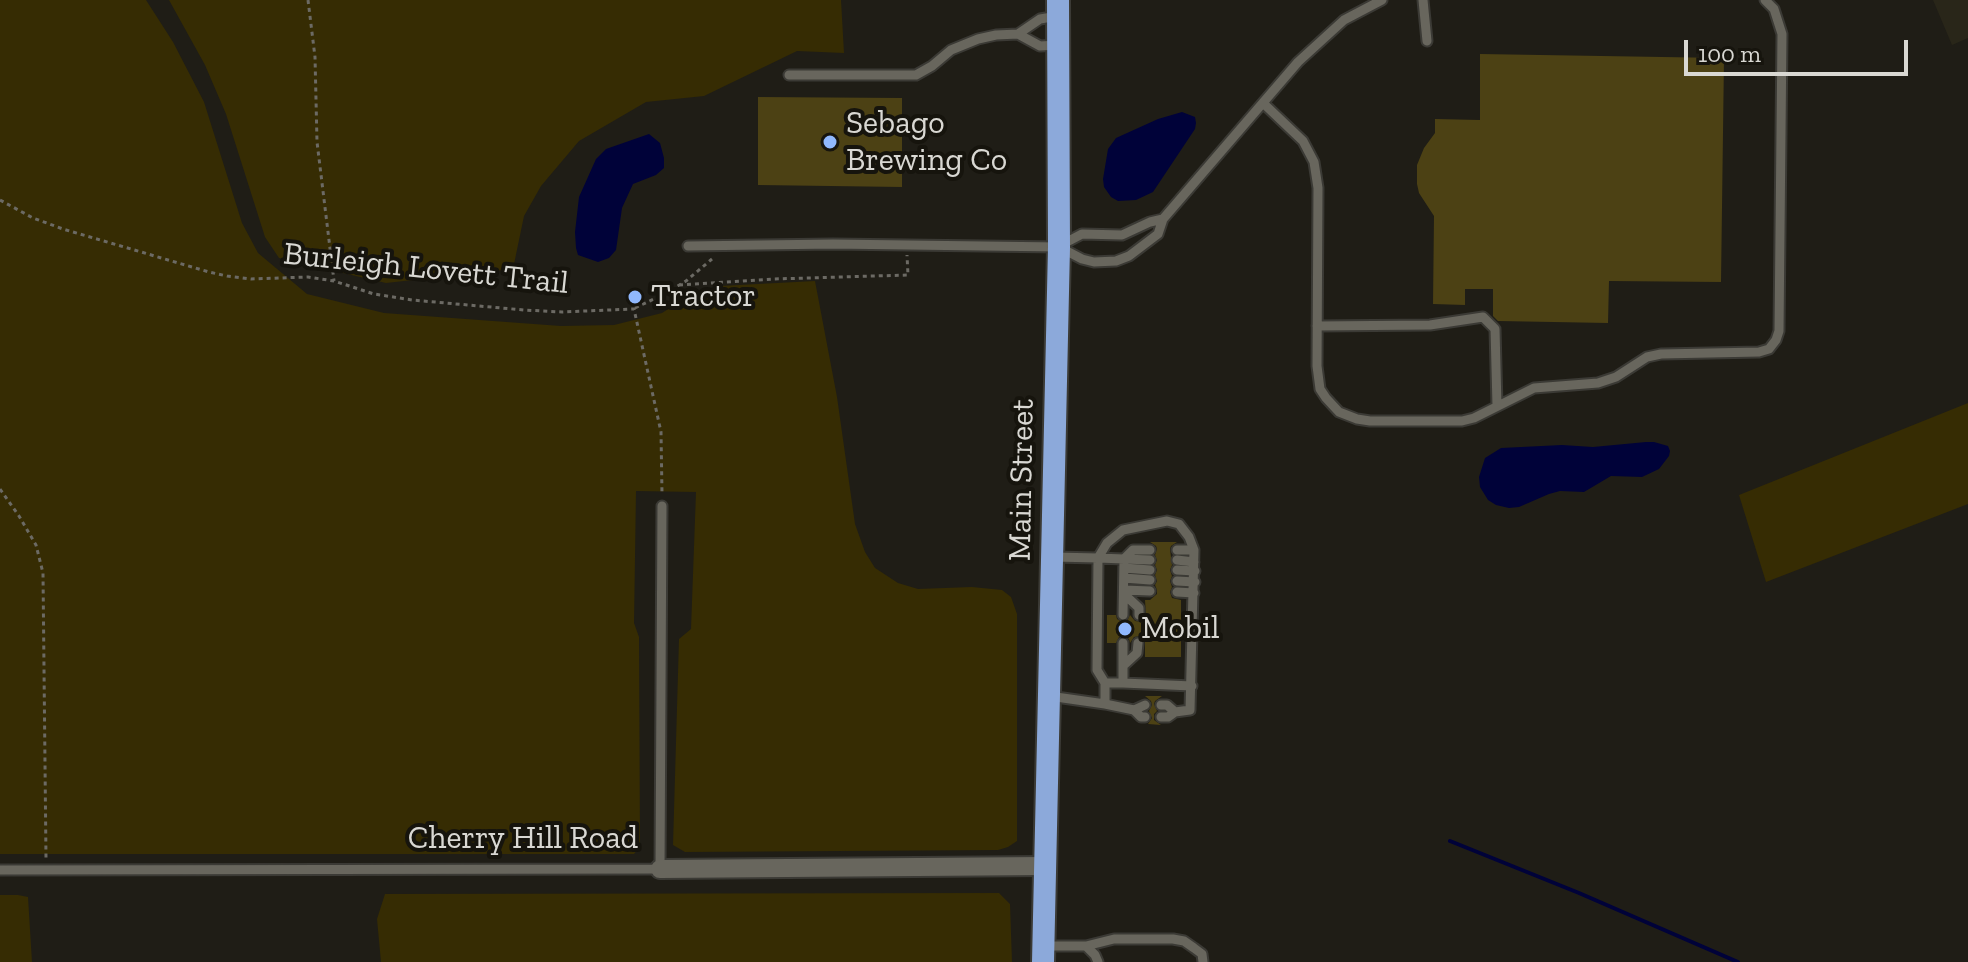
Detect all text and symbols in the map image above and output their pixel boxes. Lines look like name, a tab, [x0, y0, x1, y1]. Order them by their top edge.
scale bar	[1688, 24, 1912, 74]
text: 100 m	[1698, 39, 1761, 68]
place label: Sebago Brewing Co	[846, 105, 1007, 180]
marker: Sebago Brewing Co	[821, 133, 839, 151]
street label: Burleigh Lovett Trail	[281, 235, 571, 303]
place label: Tractor	[651, 278, 756, 316]
marker: Tractor	[626, 288, 644, 306]
street label: Main Street	[1001, 399, 1043, 561]
place label: Mobil	[1141, 610, 1219, 648]
marker: Mobil	[1116, 620, 1134, 638]
street label: Cherry Hill Road	[408, 820, 638, 858]

